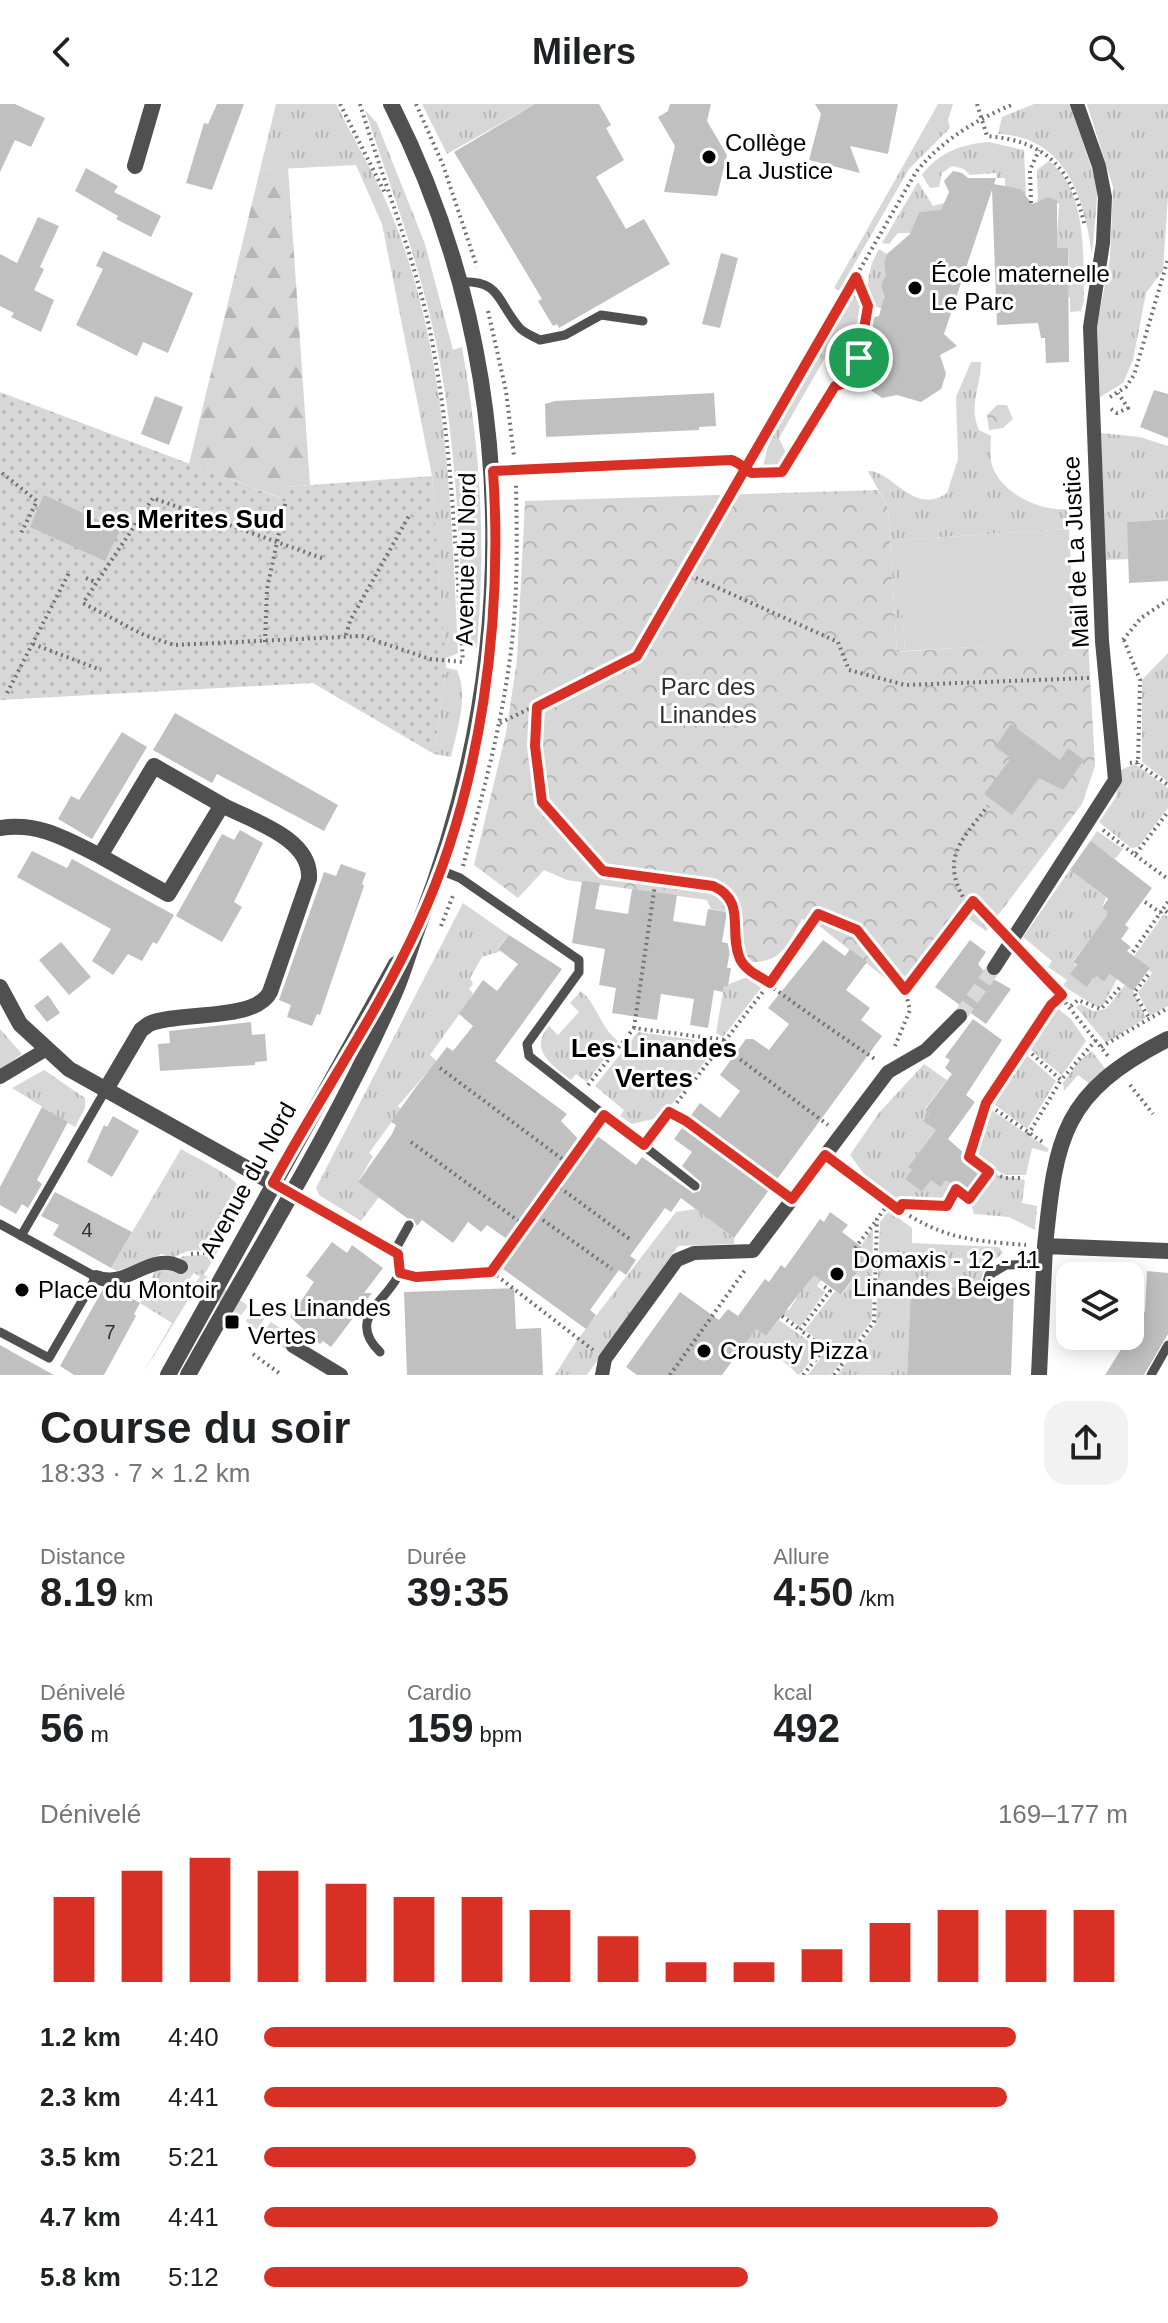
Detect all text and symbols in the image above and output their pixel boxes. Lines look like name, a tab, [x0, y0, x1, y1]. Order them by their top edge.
icon: back	[40, 30, 84, 74]
icon: search	[1084, 30, 1128, 74]
text: Milers	[532, 31, 636, 72]
place label: Collège La Justice	[725, 129, 833, 184]
marker: Collège La Justice	[700, 148, 718, 166]
place label: École maternelle Le Parc	[931, 260, 1110, 315]
marker: École maternelle Le Parc	[906, 279, 924, 297]
pin	[825, 324, 893, 392]
icon: arrive	[837, 336, 881, 380]
street label: Mail de La Justice	[1057, 455, 1094, 649]
street label: Avenue du Nord	[450, 472, 481, 646]
district label: Les Merites Sud	[85, 504, 285, 534]
park label: Parc des Linandes	[659, 673, 757, 728]
district label: Les Linandes Vertes	[571, 1033, 737, 1093]
street label: Avenue du Nord	[194, 1098, 301, 1262]
house number: 4	[81, 1219, 93, 1241]
place label: Domaxis - 12 - 11 Linandes Beiges	[853, 1246, 1041, 1301]
map controls	[1056, 1262, 1144, 1350]
button: layers	[1056, 1262, 1144, 1350]
marker: Domaxis - 12 - 11 Linandes Beiges	[828, 1265, 846, 1283]
place label: Place du Montoir	[38, 1276, 218, 1303]
marker: Place du Montoir	[13, 1281, 31, 1299]
place label: Les Linandes Vertes	[248, 1294, 391, 1349]
marker: Les Linandes Vertes	[223, 1313, 241, 1331]
house number: 7	[104, 1321, 116, 1343]
place label: Crousty Pizza	[720, 1337, 869, 1364]
marker: Crousty Pizza	[695, 1342, 713, 1360]
button: share	[1044, 1401, 1128, 1485]
text: Course du soir	[40, 1403, 351, 1452]
text: 18:33 · 7 × 1.2 km	[40, 1458, 250, 1488]
text: Distance	[40, 1544, 126, 1569]
text: Durée	[407, 1544, 467, 1569]
text: Allure	[773, 1544, 830, 1569]
text: 8.19	[40, 1570, 118, 1614]
text: 39:35	[407, 1570, 509, 1614]
text: 4:50	[773, 1570, 853, 1614]
text: km	[118, 1586, 153, 1611]
text: /km	[853, 1586, 895, 1611]
text: Dénivelé	[40, 1680, 126, 1705]
text: Cardio	[407, 1680, 471, 1705]
text: kcal	[773, 1680, 812, 1705]
text: 56	[40, 1706, 85, 1750]
text: 159	[407, 1706, 473, 1750]
text: 492	[773, 1706, 840, 1750]
text: m	[85, 1722, 109, 1747]
text: bpm	[473, 1722, 522, 1747]
text: Dénivelé	[40, 1799, 141, 1829]
text: 169–177 m	[998, 1799, 1128, 1829]
text: 1.2 km	[40, 2022, 121, 2052]
text: 4:40	[168, 2022, 219, 2052]
text: 2.3 km	[40, 2082, 121, 2112]
text: 4:41	[168, 2082, 219, 2112]
text: 3.5 km	[40, 2142, 121, 2172]
text: 5:21	[168, 2142, 219, 2172]
text: 4.7 km	[40, 2202, 121, 2232]
text: 4:41	[168, 2202, 219, 2232]
text: 5.8 km	[40, 2262, 121, 2292]
text: 5:12	[168, 2262, 219, 2292]

